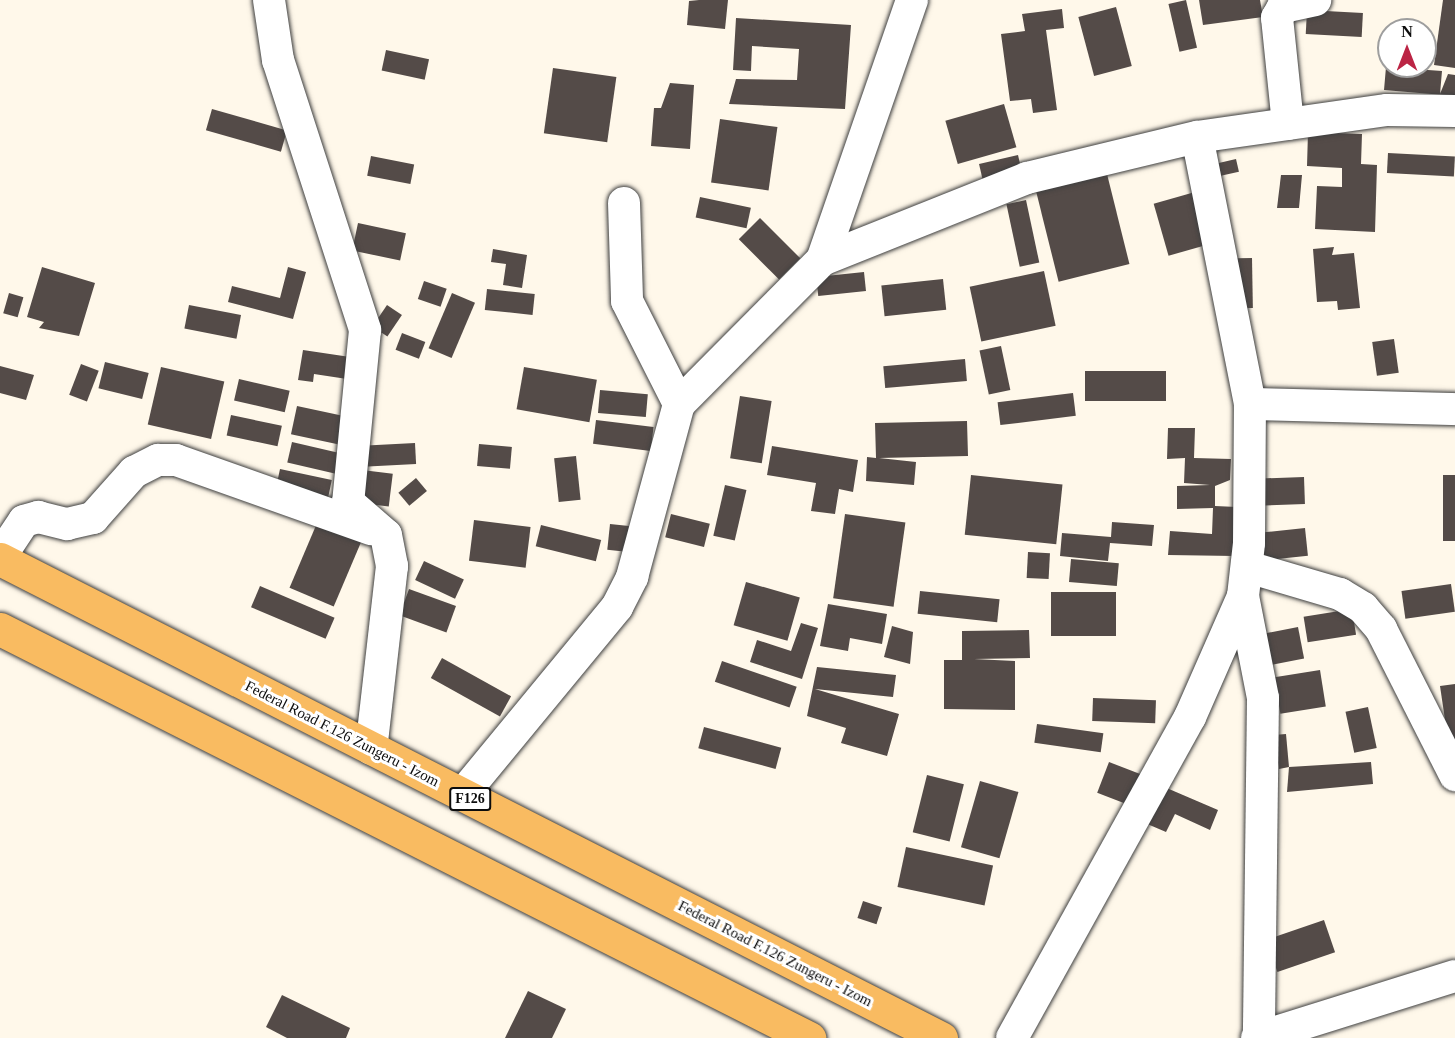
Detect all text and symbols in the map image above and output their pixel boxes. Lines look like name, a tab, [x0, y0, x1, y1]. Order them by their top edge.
north arrow	[1377, 18, 1437, 78]
text: N	[1401, 23, 1413, 40]
street label: Federal Road F.126 Zungeru - Izom	[242, 677, 442, 791]
road number: F126	[449, 788, 491, 810]
street label: Federal Road F.126 Zungeru - Izom	[675, 897, 875, 1011]

